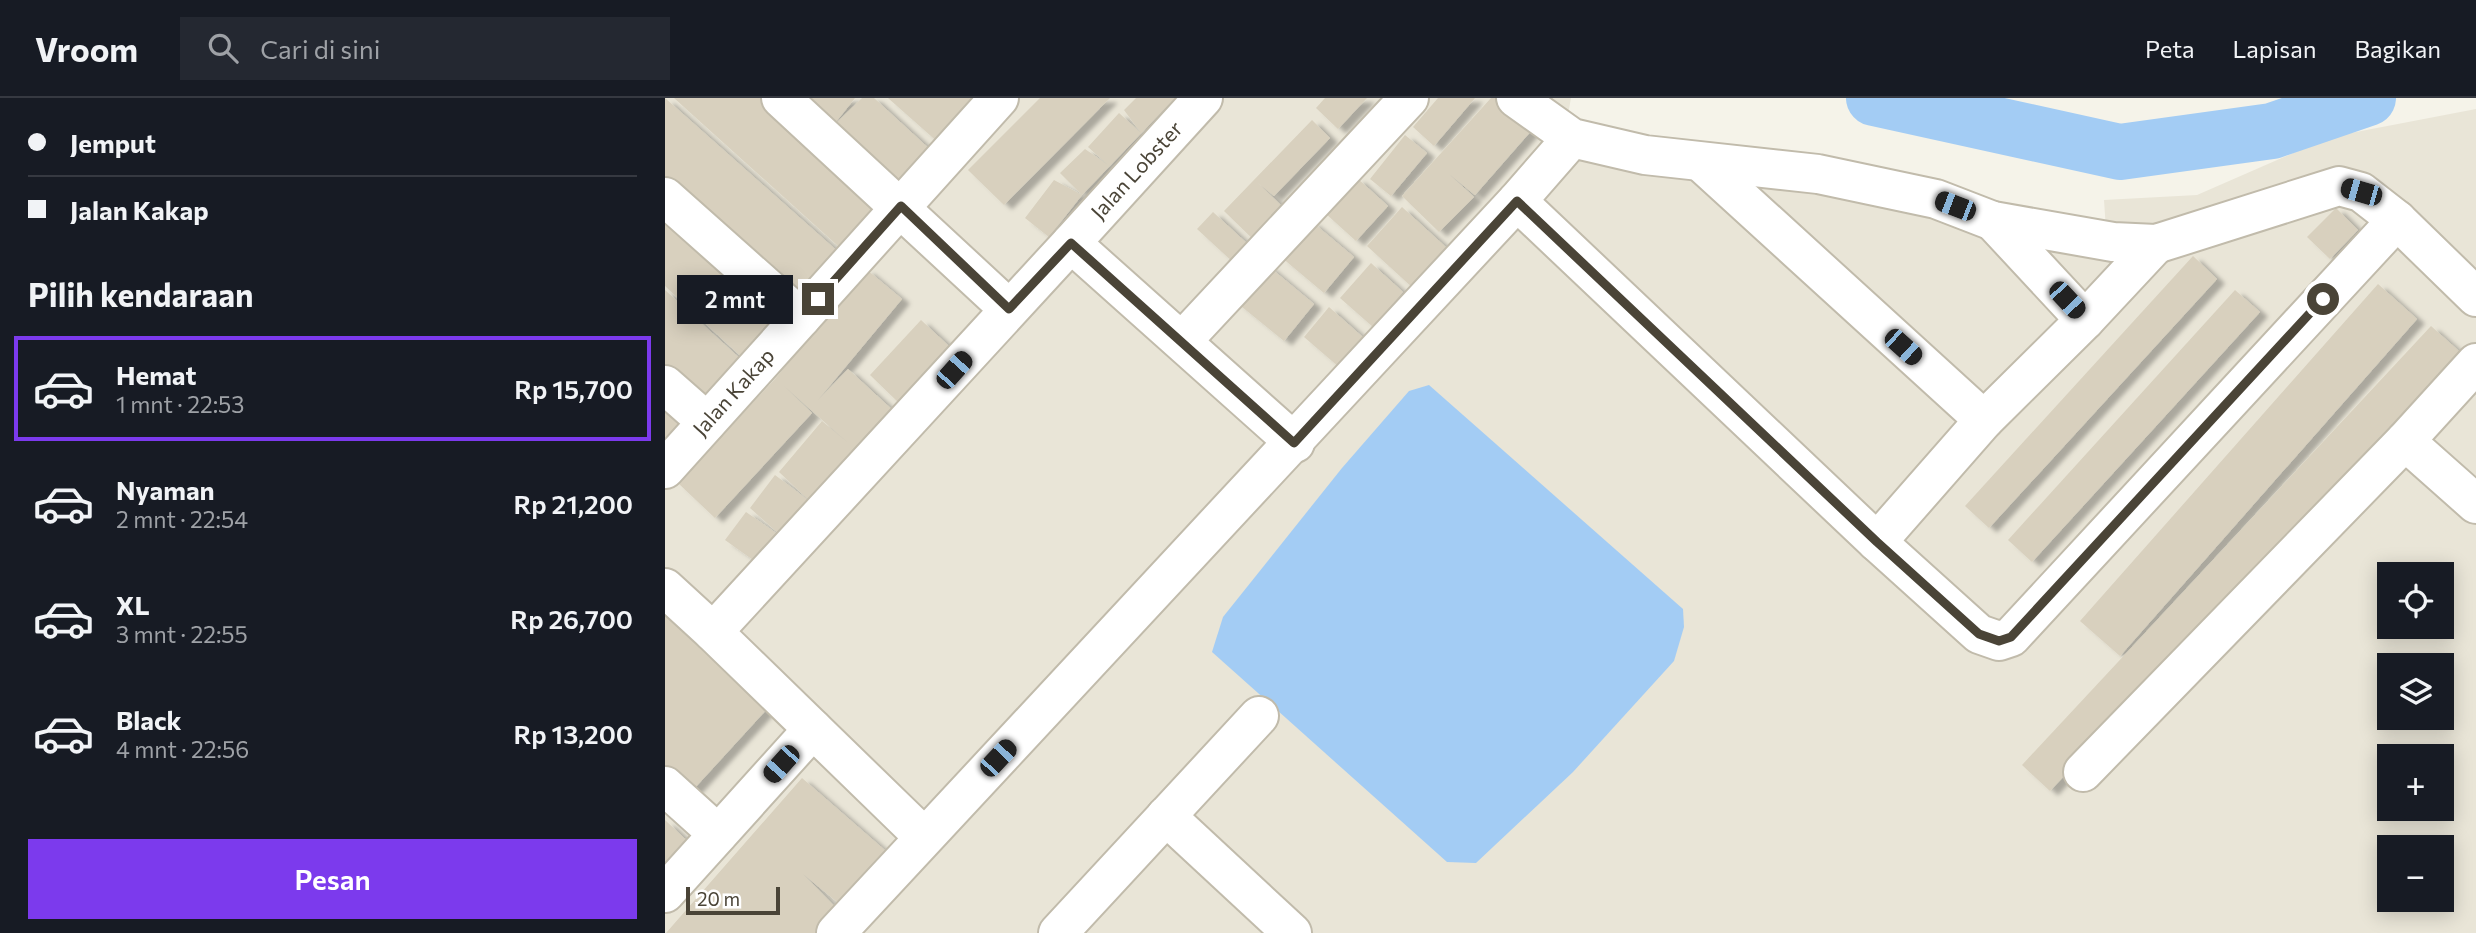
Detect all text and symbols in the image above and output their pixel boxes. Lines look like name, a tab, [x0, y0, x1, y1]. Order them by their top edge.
search box	[180, 17, 670, 80]
text: Vroom	[35, 28, 138, 69]
icon: search	[204, 29, 242, 67]
text: Cari di sini	[260, 33, 380, 64]
text: Peta	[2145, 34, 2195, 63]
text: Lapisan	[2233, 34, 2316, 63]
text: Bagikan	[2354, 34, 2441, 63]
street label: Jalan Lobster	[1085, 115, 1187, 224]
text: Jemput	[70, 127, 156, 158]
car	[2338, 176, 2385, 208]
car	[1932, 189, 1979, 223]
text: Jalan Kakap	[70, 194, 209, 225]
text: Pilih kendaraan	[28, 274, 254, 314]
callout: 2 mnt	[678, 274, 793, 324]
car	[2045, 277, 2090, 323]
route end	[802, 283, 834, 315]
route start	[2307, 283, 2339, 315]
text: 2 mnt	[705, 285, 765, 313]
car	[1881, 325, 1926, 369]
street label: Jalan Kakap	[687, 342, 779, 440]
car	[933, 347, 976, 393]
icon: car	[32, 357, 95, 420]
text: Hemat	[116, 359, 197, 390]
text: Rp 15,700	[514, 373, 633, 404]
text: 1 mnt · 22:53	[116, 390, 244, 418]
icon: car	[32, 472, 95, 535]
text: Nyaman	[116, 474, 215, 505]
text: Rp 21,200	[513, 488, 633, 519]
text: 2 mnt · 22:54	[116, 505, 248, 533]
map controls	[2377, 562, 2454, 912]
button: locate	[2377, 562, 2454, 639]
icon: car	[32, 587, 95, 650]
text: XL	[116, 589, 150, 620]
text: Rp 26,700	[510, 603, 633, 634]
text: 3 mnt · 22:55	[116, 620, 248, 648]
button: layers	[2377, 653, 2454, 730]
icon: car	[32, 702, 95, 765]
text: Black	[116, 704, 182, 735]
text: Rp 13,200	[513, 718, 633, 749]
text: 4 mnt · 22:56	[116, 735, 249, 763]
car	[976, 735, 1021, 781]
car	[760, 741, 803, 787]
button: +	[2377, 744, 2454, 821]
button: −	[2377, 835, 2454, 912]
button: Pesan	[28, 839, 637, 919]
scale bar	[686, 884, 781, 916]
text: 20 m	[697, 887, 740, 910]

